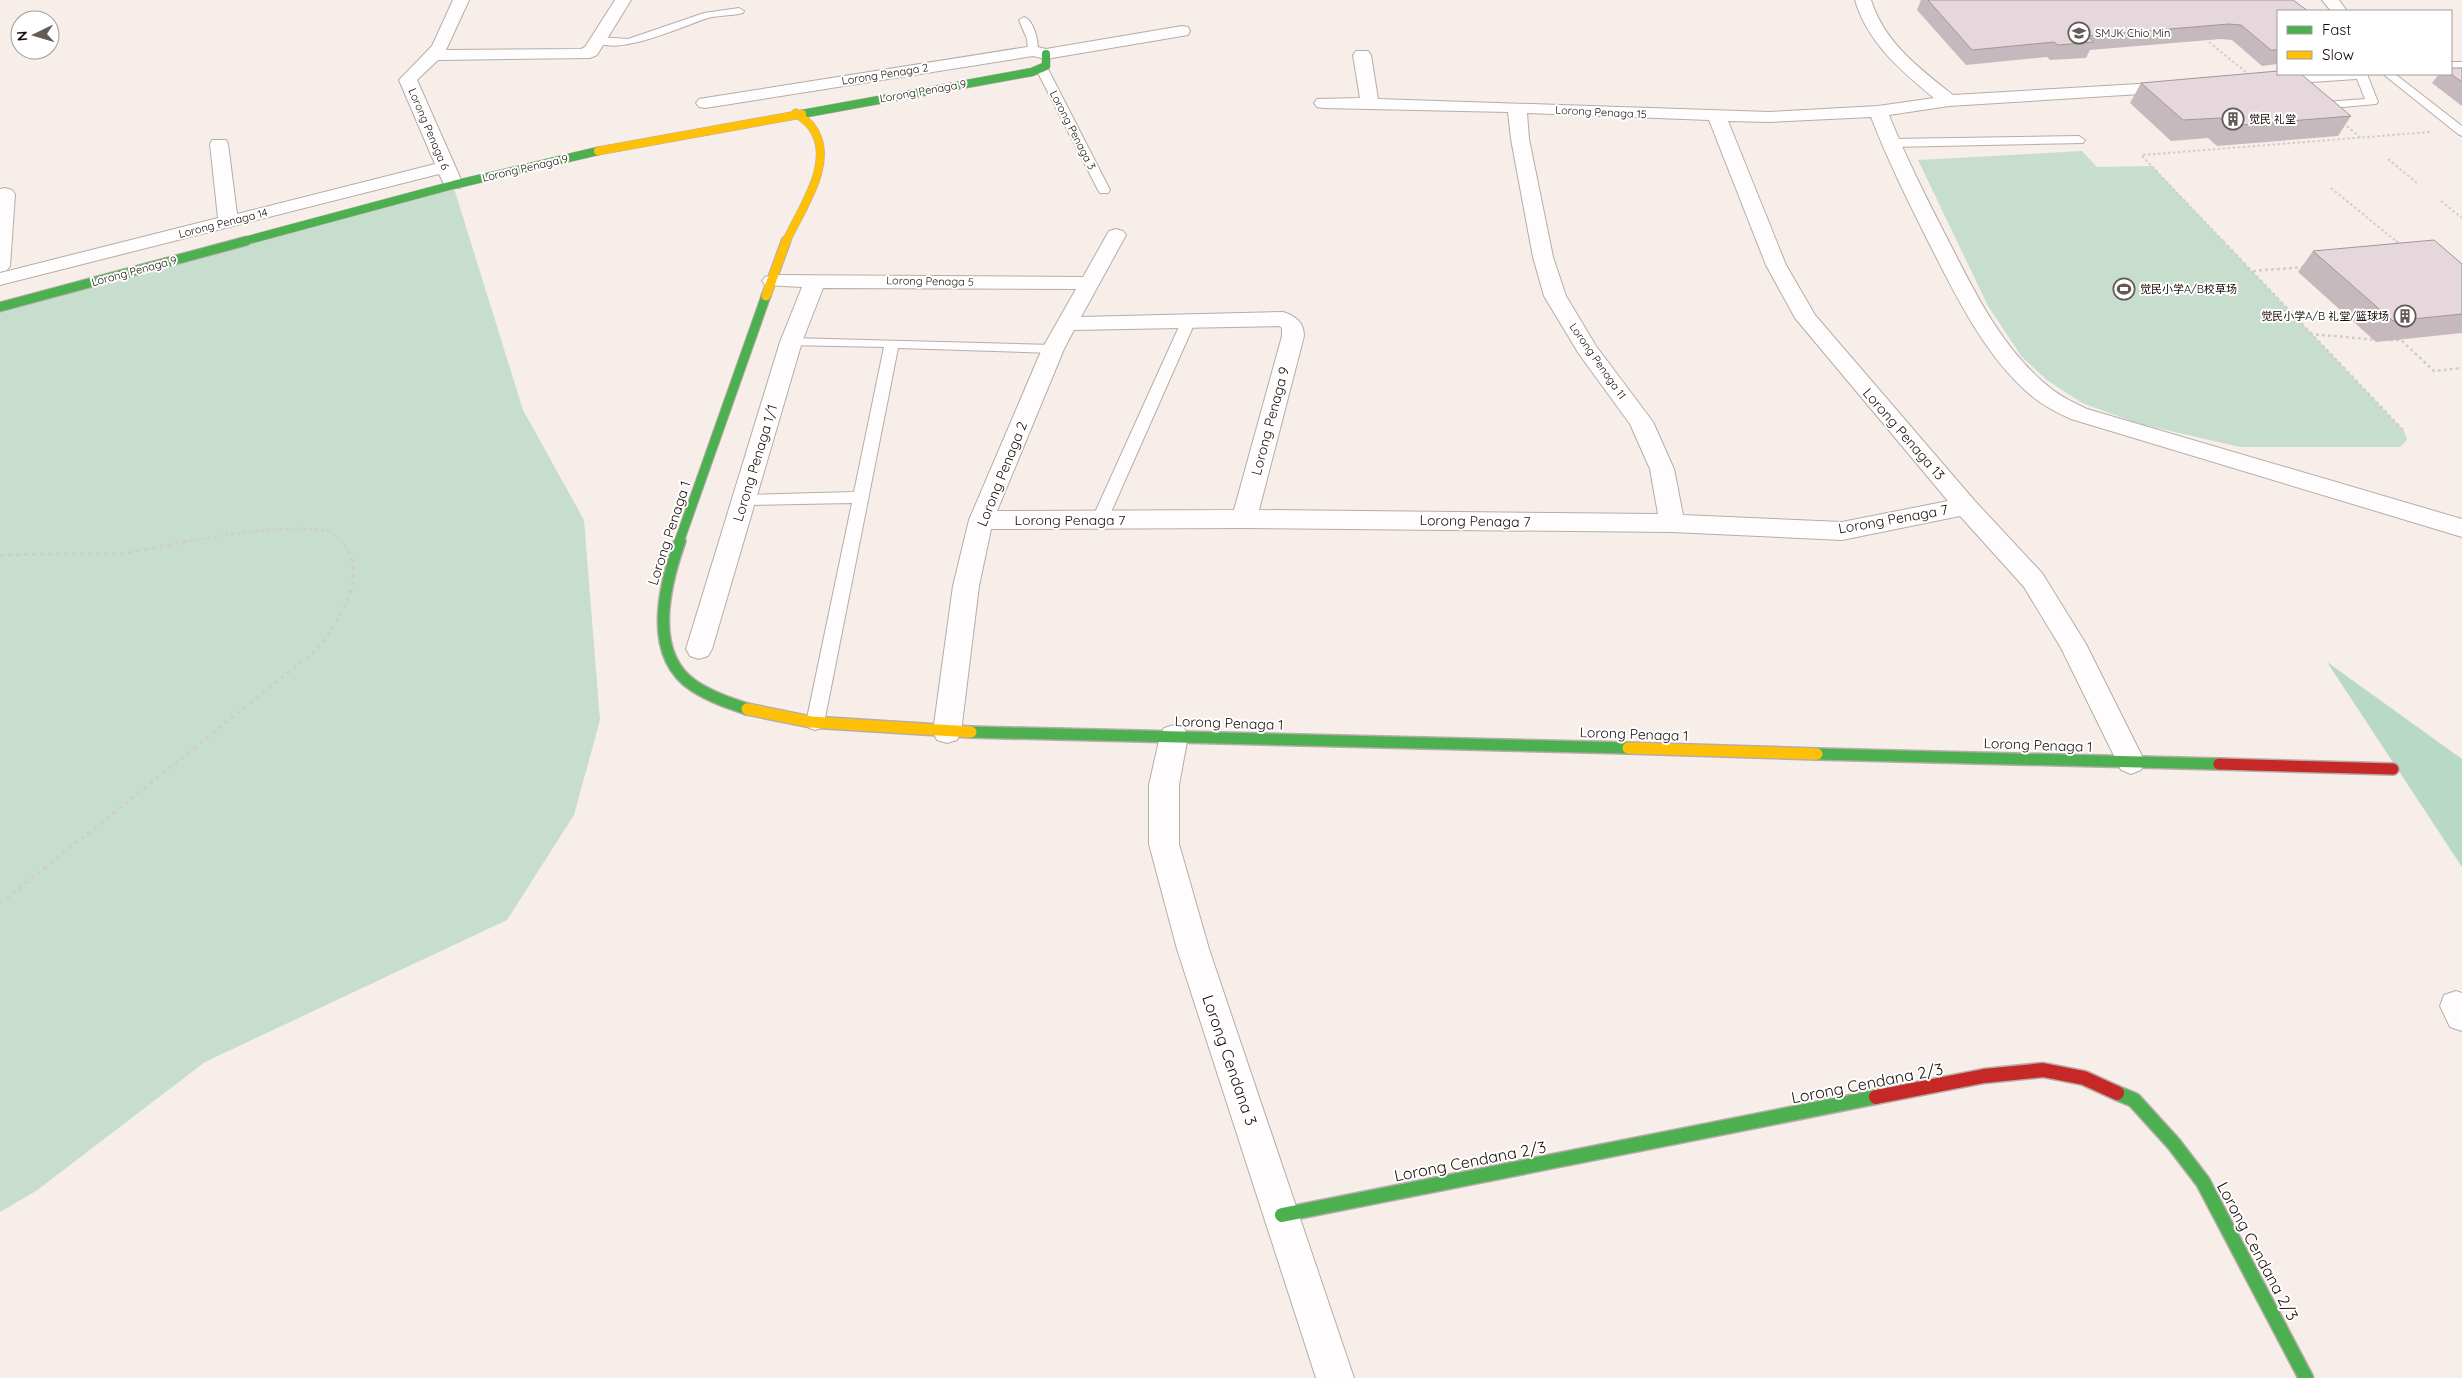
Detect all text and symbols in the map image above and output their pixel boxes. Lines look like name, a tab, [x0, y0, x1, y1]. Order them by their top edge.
north arrow	[10, 10, 60, 60]
legend	[2277, 10, 2452, 75]
text: Fast	[2322, 20, 2351, 39]
school or university icon: SMJK Chio Min	[2067, 21, 2091, 45]
place label: SMJK Chio Min	[2095, 26, 2170, 40]
text: N	[13, 30, 31, 42]
text: Slow	[2322, 45, 2354, 64]
street label: Lorong Penaga 2	[841, 60, 929, 88]
street label: Lorong Penaga 9	[879, 76, 967, 106]
street label: Lorong Penaga 6	[405, 86, 453, 172]
street label: Lorong Penaga 3	[1047, 88, 1099, 172]
street label: Lorong Penaga 15	[1555, 103, 1647, 121]
building icon: 觉民 礼堂	[2221, 107, 2245, 131]
place label: 觉民 礼堂	[2249, 112, 2296, 126]
street label: Lorong Penaga 9	[481, 151, 569, 185]
street label: Lorong Penaga 14	[177, 205, 269, 241]
street label: Lorong Penaga 9	[90, 253, 178, 289]
street label: Lorong Penaga 5	[886, 273, 974, 289]
sports icon: 觉民小学A/B校草场	[2112, 277, 2136, 301]
place label: 觉民小学A/B校草场	[2140, 282, 2237, 296]
building icon: 觉民小学A/B 礼堂/篮球场	[2393, 304, 2417, 328]
place label: 觉民小学A/B 礼堂/篮球场	[2261, 309, 2389, 323]
street label: Lorong Penaga 11	[1567, 320, 1629, 402]
street label: Lorong Penaga 9	[1247, 365, 1293, 477]
street label: Lorong Penaga 13	[1859, 384, 1949, 484]
street label: Lorong Penaga 1/1	[729, 402, 781, 524]
street label: Lorong Penaga 2	[973, 419, 1031, 529]
street label: Lorong Penaga 1	[644, 478, 694, 588]
street label: Lorong Penaga 7	[1837, 501, 1949, 537]
street label: Lorong Penaga 7	[1015, 511, 1125, 529]
street label: Lorong Penaga 7	[1419, 511, 1531, 531]
street label: Lorong Penaga 1	[1174, 712, 1284, 734]
street label: Lorong Penaga 1	[1579, 723, 1689, 745]
street label: Lorong Penaga 1	[1983, 734, 2093, 756]
street label: Lorong Cendana 3	[1198, 992, 1262, 1128]
street label: Lorong Cendana 2/3	[1789, 1058, 1945, 1108]
street label: Lorong Cendana 2/3	[1392, 1136, 1548, 1186]
street label: Lorong Cendana 2/3	[2213, 1178, 2303, 1324]

